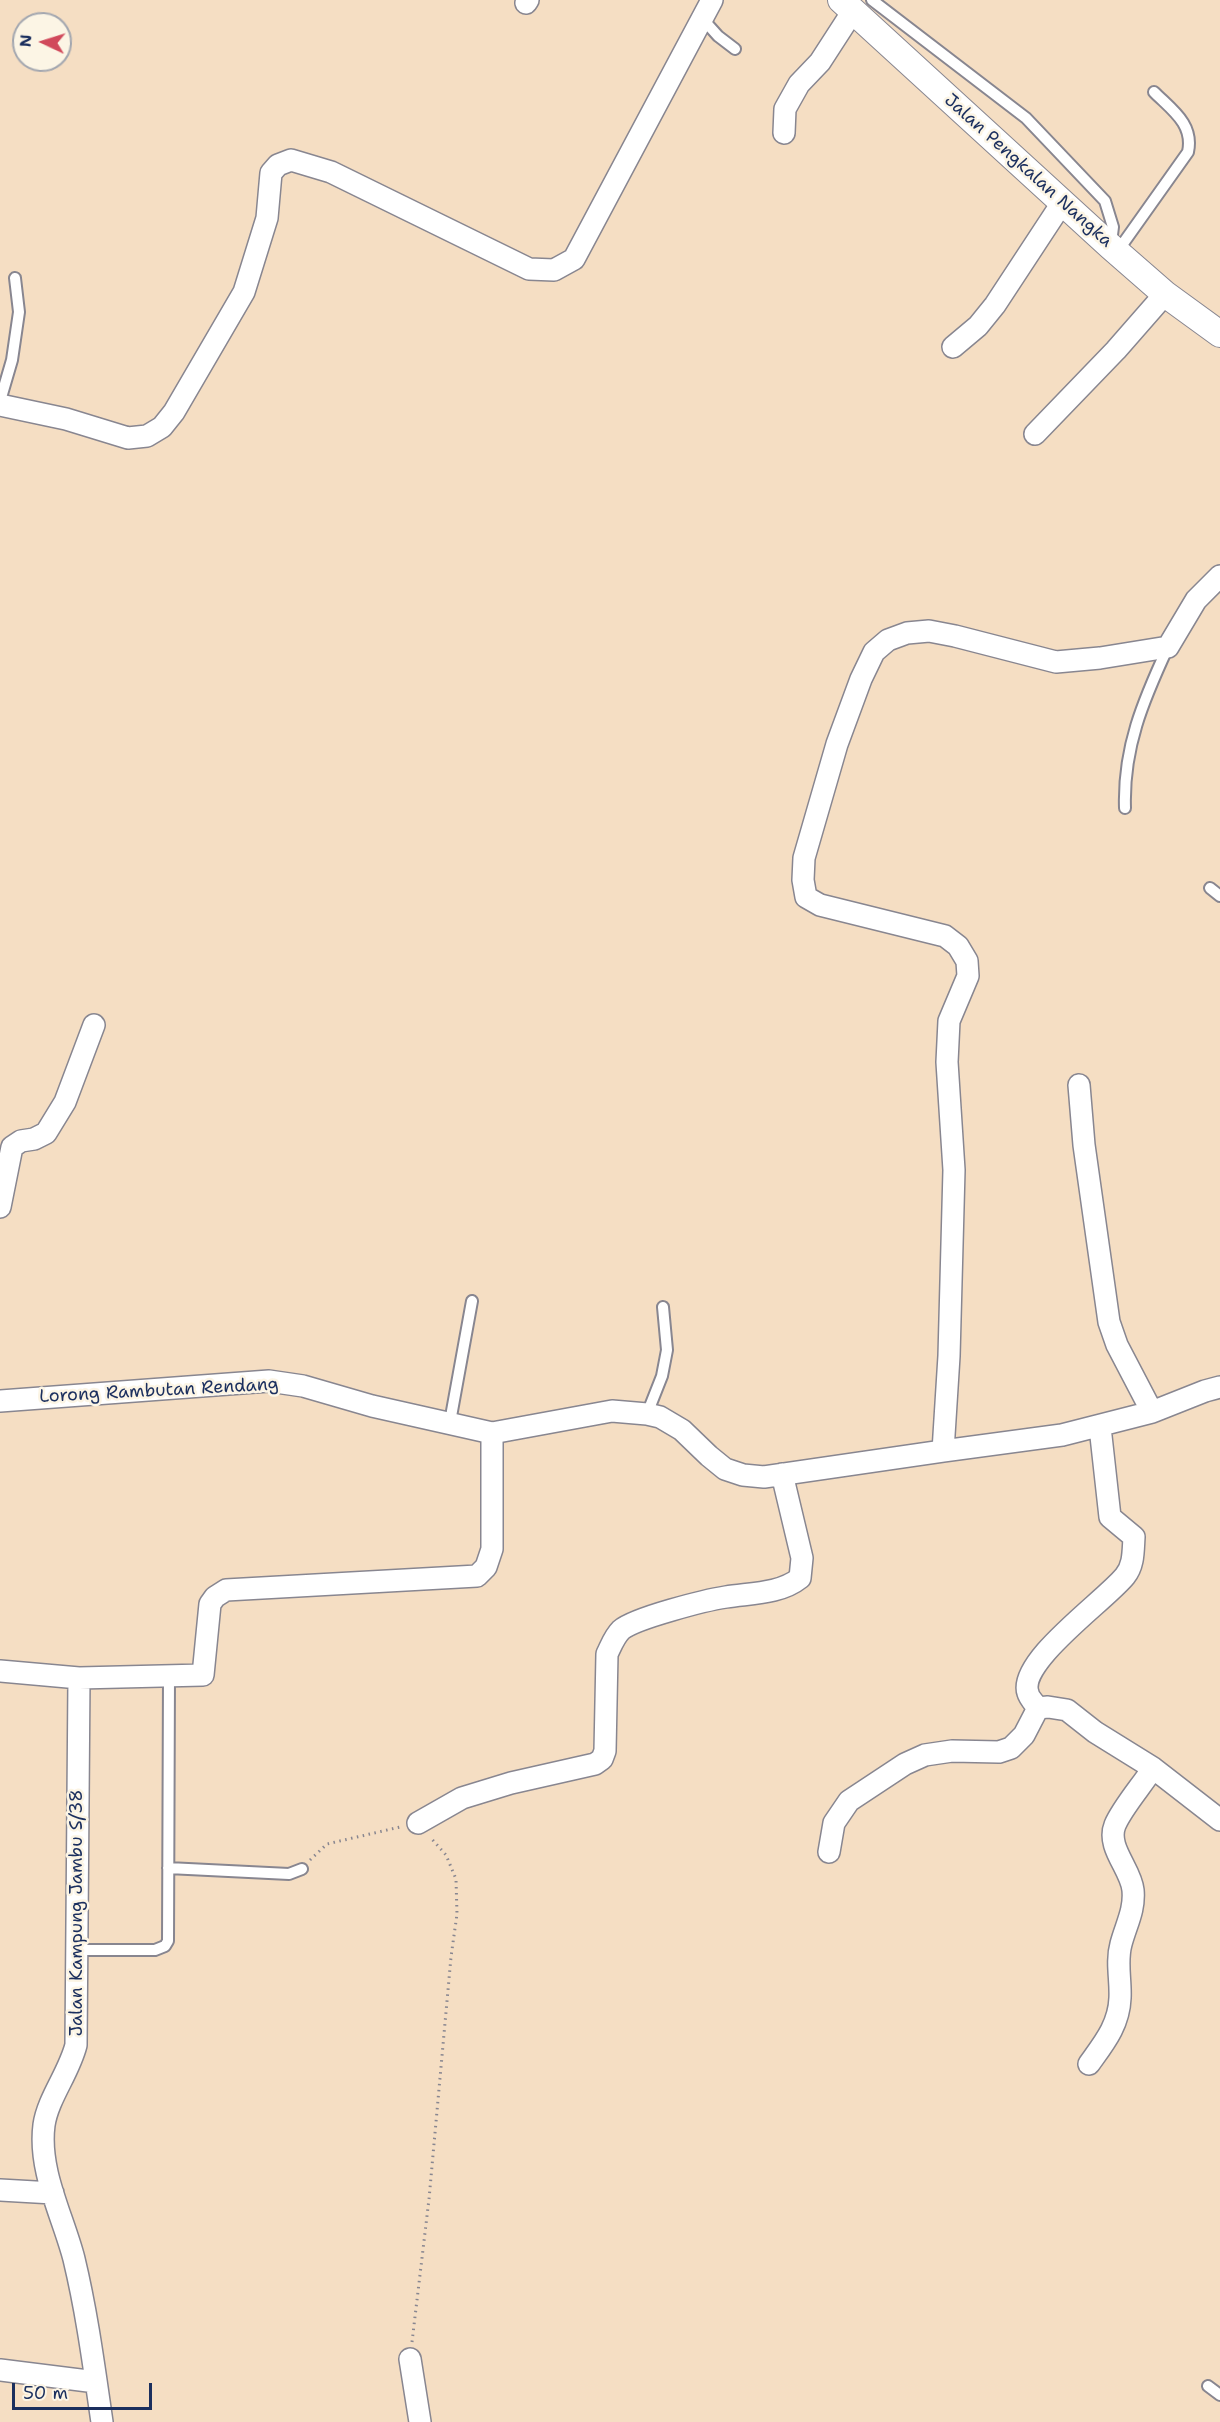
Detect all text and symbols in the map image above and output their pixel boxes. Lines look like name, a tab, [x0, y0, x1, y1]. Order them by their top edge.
north arrow	[12, 12, 72, 72]
text: N	[15, 34, 36, 48]
street label: Jalan Pengkalan Nangka	[939, 90, 1117, 252]
street label: Lorong Rambutan Rendang	[39, 1374, 279, 1408]
street label: Jalan Kampung Jambu S/38	[66, 1789, 88, 2037]
scale bar	[15, 2371, 154, 2409]
text: 50 m	[23, 2381, 68, 2405]

